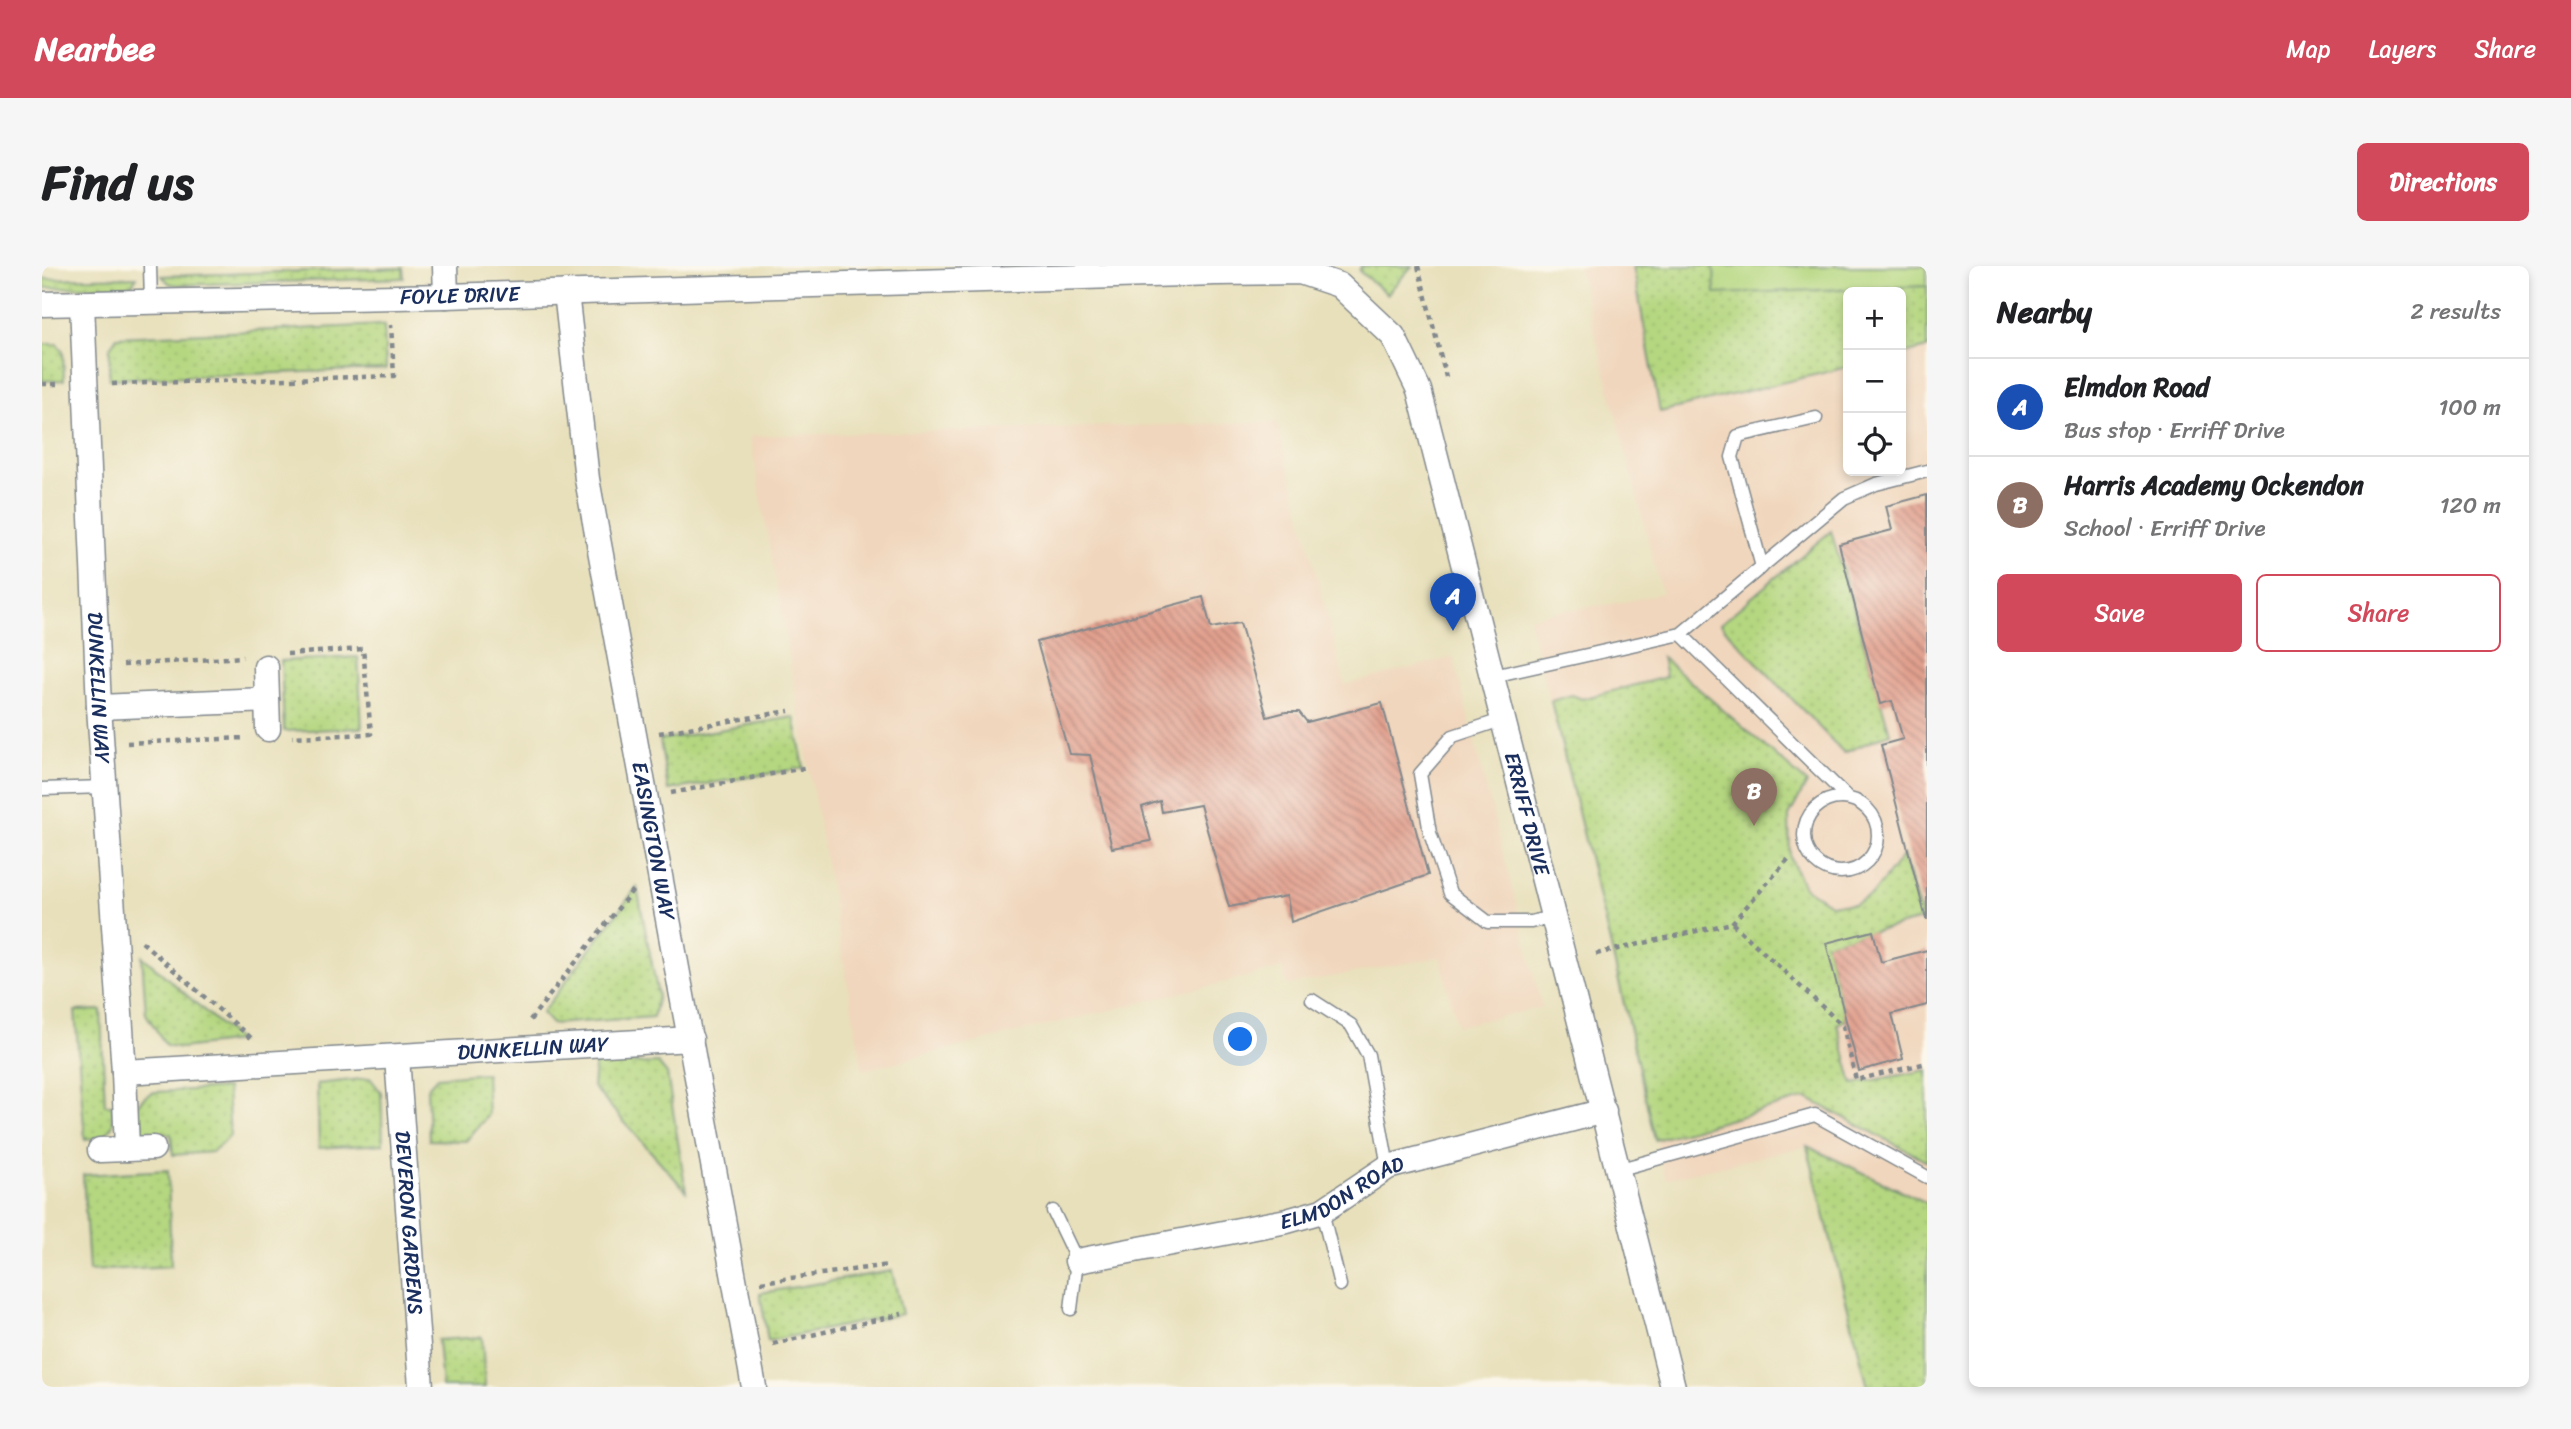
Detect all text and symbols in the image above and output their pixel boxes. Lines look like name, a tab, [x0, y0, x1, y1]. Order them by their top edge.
text: Nearbee	[35, 20, 155, 78]
text: Map	[2286, 28, 2331, 70]
text: Layers	[2369, 28, 2436, 70]
text: Share	[2474, 28, 2536, 70]
text: Find us	[42, 139, 194, 226]
button: Directions	[2357, 143, 2529, 221]
street label: FOYLE DRIVE	[400, 275, 522, 316]
text: Nearby	[1997, 285, 2092, 339]
map controls	[1843, 287, 1906, 476]
button: +	[1843, 287, 1906, 350]
text: 2 results	[2410, 291, 2501, 332]
button: −	[1843, 350, 1906, 413]
text: Elmdon Road	[2064, 364, 2209, 410]
text: A	[2012, 387, 2028, 428]
text: 100 m	[2438, 387, 2501, 428]
text: Bus stop · Erriff Drive	[2064, 410, 2285, 451]
button: locate	[1843, 413, 1906, 476]
text: Harris Academy Ockendon	[2064, 462, 2364, 508]
text: B	[2013, 485, 2027, 526]
text: 120 m	[2440, 485, 2501, 526]
text: School · Erriff Drive	[2064, 508, 2266, 549]
pin: A	[1430, 573, 1476, 631]
button: Save	[1997, 574, 2242, 652]
button: Share	[2256, 574, 2501, 652]
street label: DUNKELLIN WAY	[76, 611, 122, 766]
street label: ERRIFF DRIVE	[1493, 748, 1561, 881]
street label: EASINGTON WAY	[620, 758, 687, 924]
pin: B	[1731, 768, 1777, 826]
your location	[1223, 1022, 1257, 1056]
street label: DUNKELLIN WAY	[456, 1025, 611, 1072]
street label: DEVERON GARDENS	[383, 1129, 435, 1316]
street label: ELMDON ROAD	[1277, 1145, 1408, 1241]

